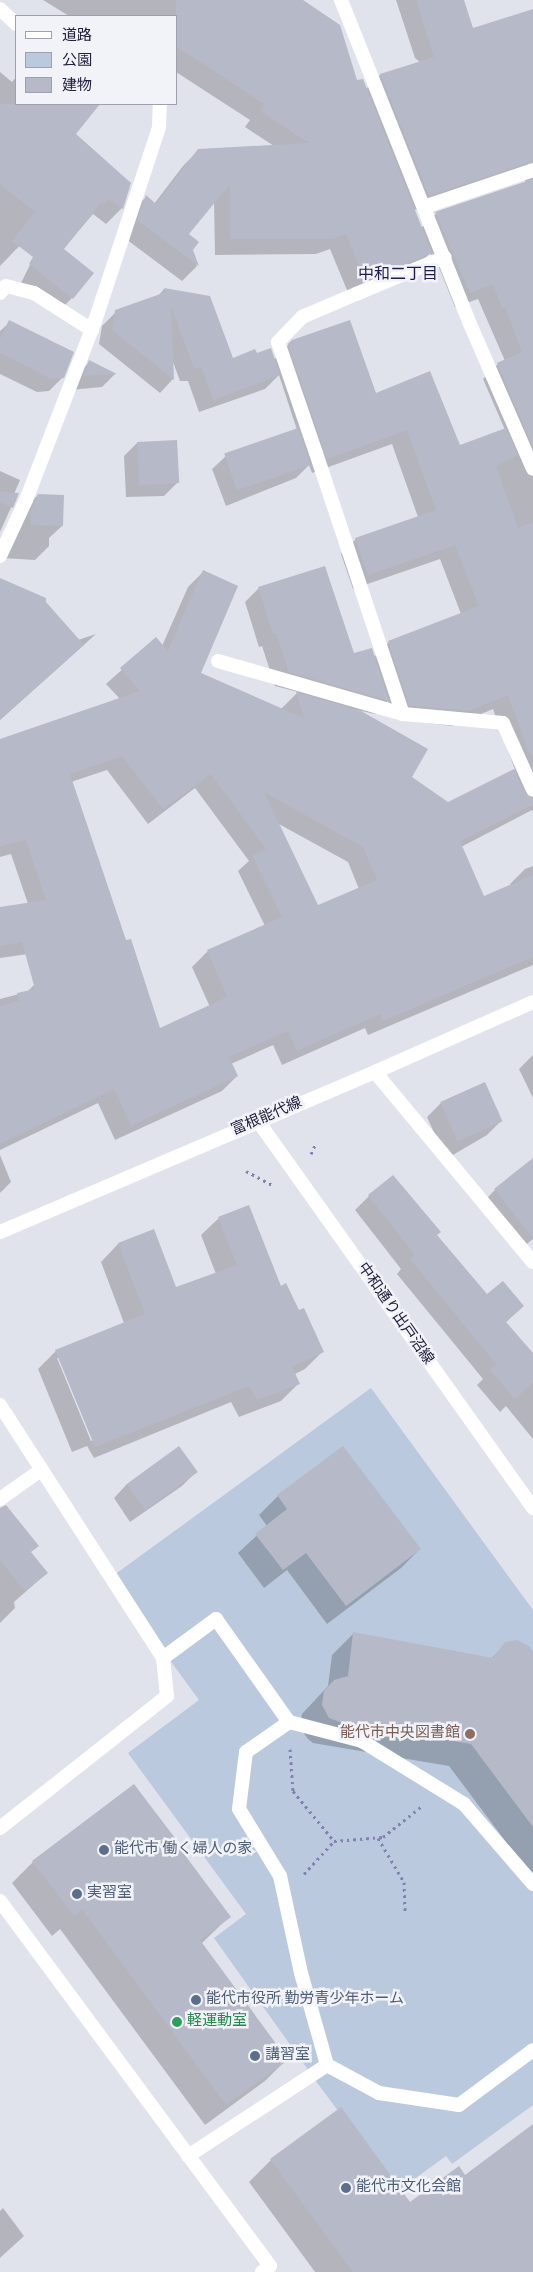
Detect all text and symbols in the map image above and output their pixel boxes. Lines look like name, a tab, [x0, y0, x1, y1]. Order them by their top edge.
legend	[15, 15, 178, 105]
text: 道路	[62, 27, 92, 46]
text: 公園	[62, 52, 92, 71]
text: 建物	[62, 77, 92, 96]
district label: 中和二丁目	[358, 265, 438, 285]
street label: 富根能代線	[229, 1094, 305, 1140]
street label: 中和通り出戸沼線	[353, 1260, 437, 1368]
place label: 能代市中央図書館	[340, 1725, 460, 1743]
marker: 能代市中央図書館	[464, 1728, 476, 1740]
place label: 能代市 働く婦人の家	[114, 1841, 253, 1859]
marker: 能代市 働く婦人の家	[98, 1844, 110, 1856]
place label: 実習室	[87, 1885, 132, 1903]
marker: 実習室	[71, 1888, 83, 1900]
place label: 能代市役所 勤労青少年ホーム	[206, 1991, 405, 2009]
marker: 能代市役所 勤労青少年ホーム	[190, 1994, 202, 2006]
place label: 軽運動室	[187, 2013, 247, 2031]
marker: 軽運動室	[171, 2016, 183, 2028]
place label: 講習室	[265, 2047, 310, 2065]
marker: 講習室	[249, 2050, 261, 2062]
place label: 能代市文化会館	[356, 2179, 461, 2197]
marker: 能代市文化会館	[340, 2182, 352, 2194]

